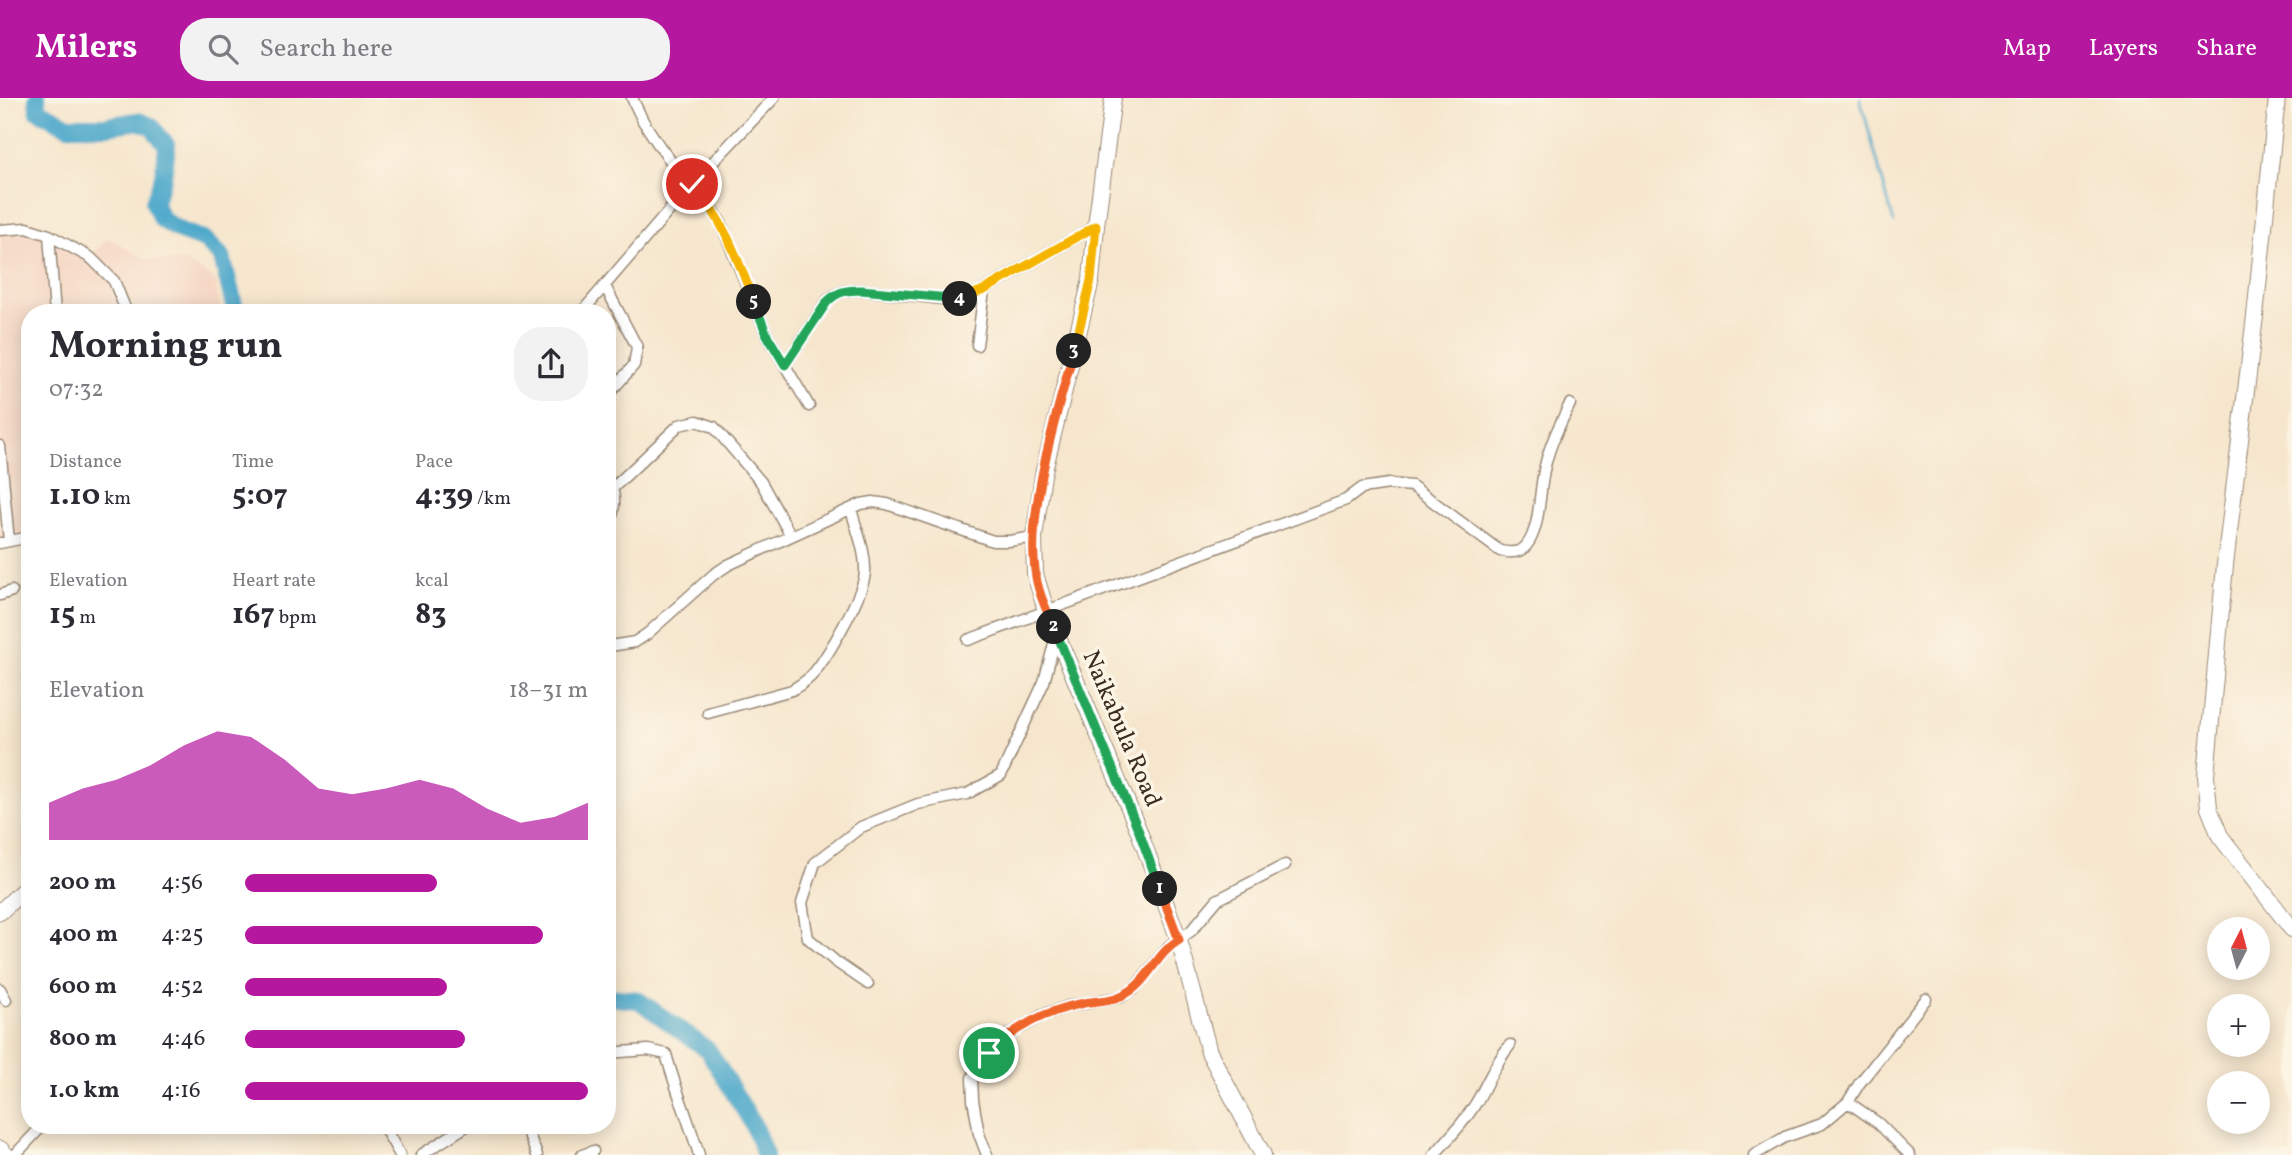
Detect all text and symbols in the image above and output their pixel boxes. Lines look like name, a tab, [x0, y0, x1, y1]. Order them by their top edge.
search box	[180, 18, 670, 81]
text: Milers	[35, 26, 138, 72]
icon: search	[204, 30, 242, 68]
text: Search here	[260, 31, 393, 67]
text: Map	[2003, 32, 2051, 66]
text: Layers	[2089, 32, 2158, 66]
text: Share	[2196, 32, 2257, 66]
pin	[662, 154, 722, 214]
icon: check	[673, 165, 711, 203]
pin: 4	[942, 282, 978, 316]
pin: 5	[736, 284, 772, 320]
text: 4	[954, 285, 965, 311]
text: 5	[749, 288, 758, 314]
text: Morning run	[49, 321, 283, 374]
button: share	[514, 327, 588, 401]
pin: 3	[1056, 334, 1092, 368]
text: 3	[1069, 337, 1078, 363]
text: 07:32	[49, 374, 104, 406]
text: Distance	[49, 449, 122, 475]
text: Time	[232, 449, 274, 475]
text: Pace	[415, 449, 453, 475]
text: 1.10	[49, 475, 100, 517]
text: 5:07	[232, 475, 288, 517]
text: 4:39	[415, 475, 473, 517]
text: km	[100, 486, 131, 512]
text: /km	[473, 486, 511, 512]
text: Elevation	[49, 568, 128, 594]
text: Heart rate	[232, 568, 316, 594]
text: kcal	[415, 568, 449, 594]
text: 15	[49, 594, 76, 636]
text: 167	[232, 594, 275, 636]
text: 83	[415, 594, 447, 636]
text: m	[76, 605, 96, 631]
text: bpm	[275, 605, 317, 631]
pin: 2	[1036, 610, 1072, 644]
text: 2	[1049, 613, 1058, 639]
street label: Naikabula Road	[1073, 646, 1169, 812]
text: Elevation	[49, 675, 145, 707]
text: 18–31 m	[509, 675, 588, 707]
text: 200 m	[49, 867, 116, 899]
text: 4:56	[161, 867, 203, 899]
pin: 1	[1142, 872, 1178, 906]
text: 1	[1156, 875, 1163, 901]
north arrow	[2207, 917, 2270, 980]
map controls	[2207, 917, 2270, 1134]
text: 400 m	[49, 919, 118, 951]
text: 4:25	[161, 919, 204, 951]
text: 600 m	[49, 971, 117, 1003]
text: 4:52	[161, 971, 204, 1003]
button: +	[2207, 994, 2270, 1057]
text: 800 m	[49, 1023, 117, 1055]
text: 4:46	[161, 1023, 205, 1055]
pin	[959, 1023, 1019, 1083]
icon: arrive	[970, 1034, 1008, 1072]
button: −	[2207, 1071, 2270, 1134]
text: 1.0 km	[49, 1075, 120, 1107]
text: 4:16	[161, 1075, 201, 1107]

